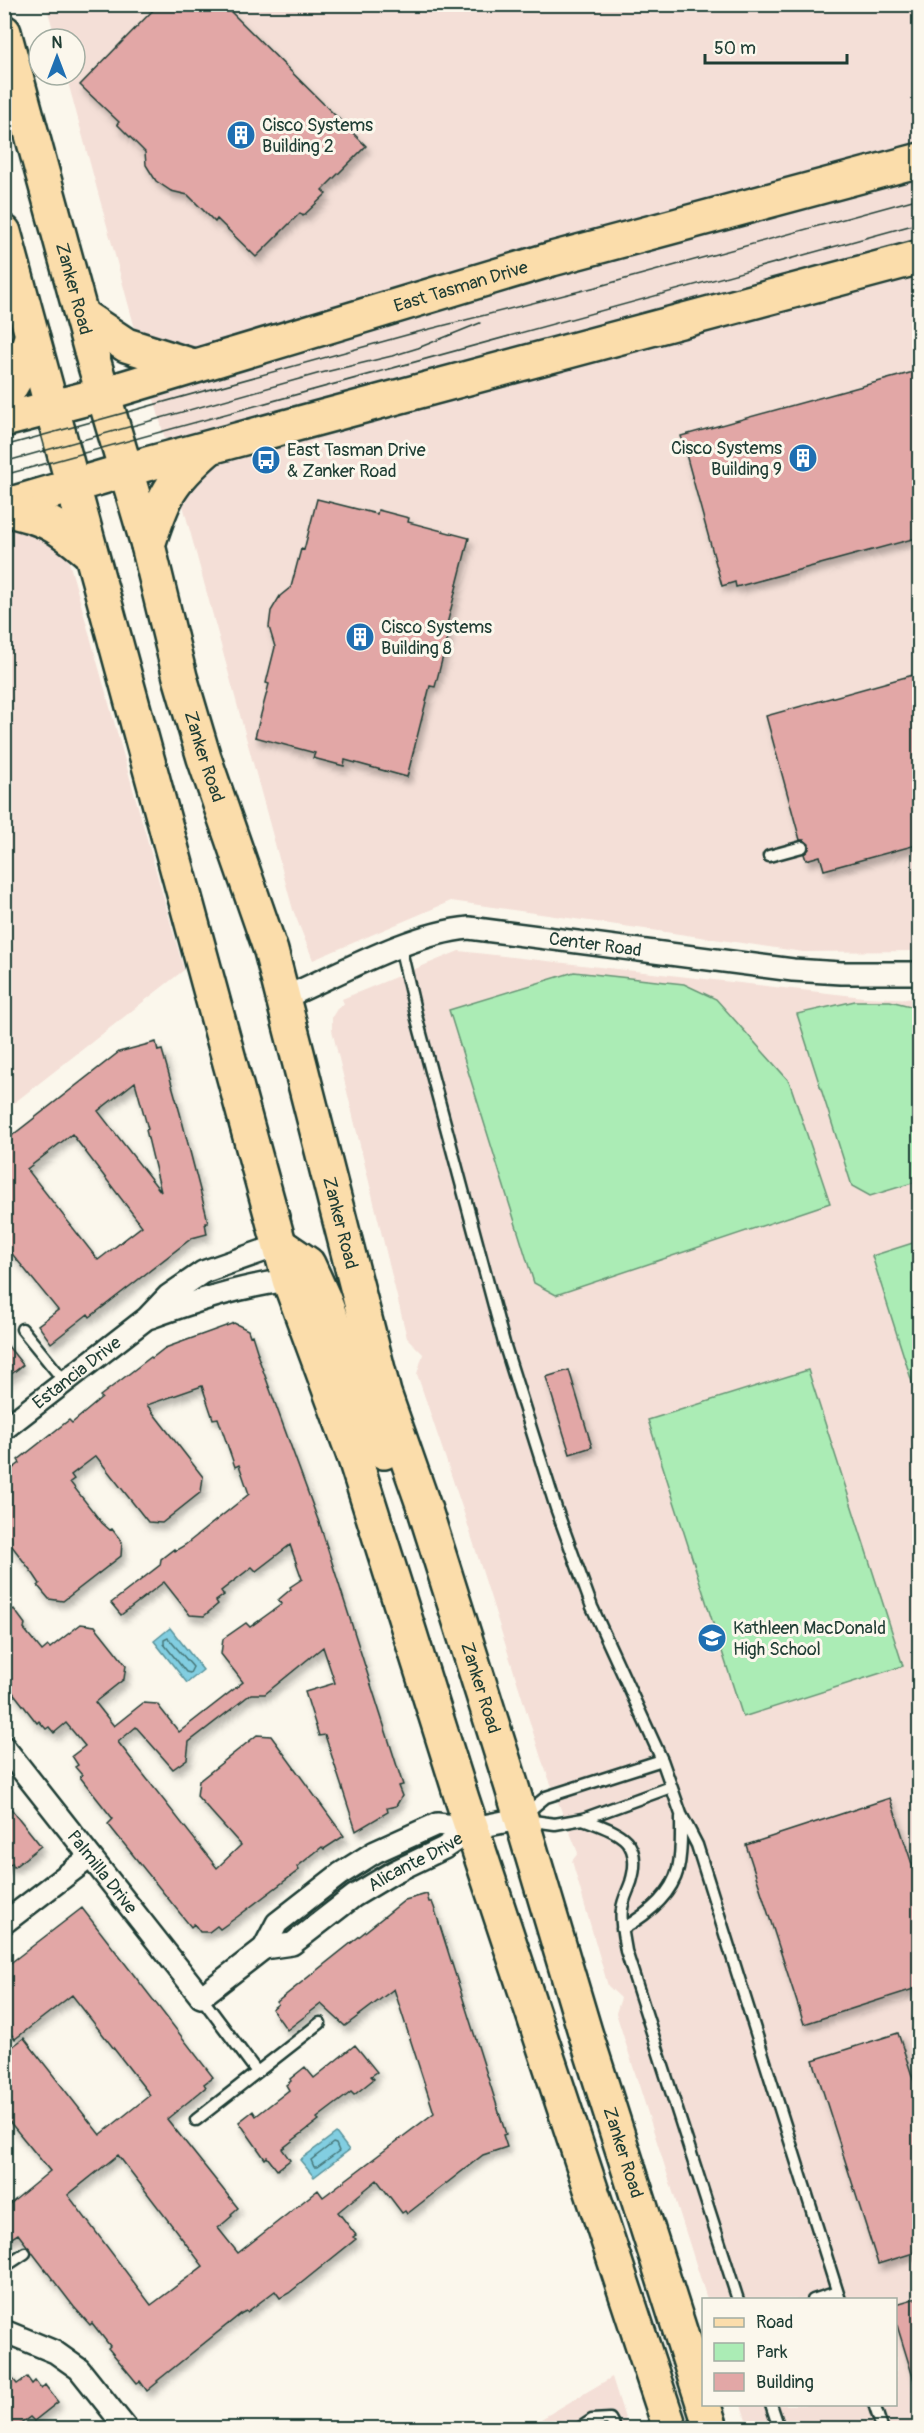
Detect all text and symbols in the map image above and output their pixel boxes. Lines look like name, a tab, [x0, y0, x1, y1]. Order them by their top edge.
north arrow	[27, 27, 87, 87]
scale bar	[705, 27, 848, 65]
text: N	[52, 33, 63, 53]
text: 50 m	[714, 37, 756, 60]
place label: Cisco Systems Building 2	[262, 114, 373, 158]
building icon: Cisco Systems Building 2	[225, 119, 257, 151]
street label: Zanker Road	[50, 240, 97, 337]
street label: East Tasman Drive	[391, 256, 531, 318]
place label: Cisco Systems Building 9	[671, 437, 782, 481]
place label: East Tasman Drive & Zanker Road	[287, 439, 426, 483]
building icon: Cisco Systems Building 9	[787, 442, 819, 474]
bus stop icon: East Tasman Drive & Zanker Road	[250, 444, 282, 476]
place label: Cisco Systems Building 8	[381, 616, 492, 660]
building icon: Cisco Systems Building 8	[344, 621, 376, 653]
street label: Zanker Road	[179, 709, 229, 805]
street label: Center Road	[547, 927, 643, 962]
street label: Zanker Road	[317, 1174, 363, 1271]
street label: Estancia Drive	[28, 1331, 126, 1415]
place label: Kathleen MacDonald High School	[733, 1617, 886, 1661]
school or university icon: Kathleen MacDonald High School	[696, 1622, 728, 1654]
street label: Zanker Road	[455, 1639, 505, 1736]
street label: Palmilla Drive	[62, 1826, 142, 1919]
street label: Alicante Drive	[364, 1827, 468, 1897]
street label: Zanker Road	[598, 2104, 648, 2201]
legend	[702, 2298, 897, 2406]
text: Road	[756, 2311, 793, 2334]
text: Park	[756, 2341, 788, 2364]
text: Building	[756, 2371, 814, 2394]

